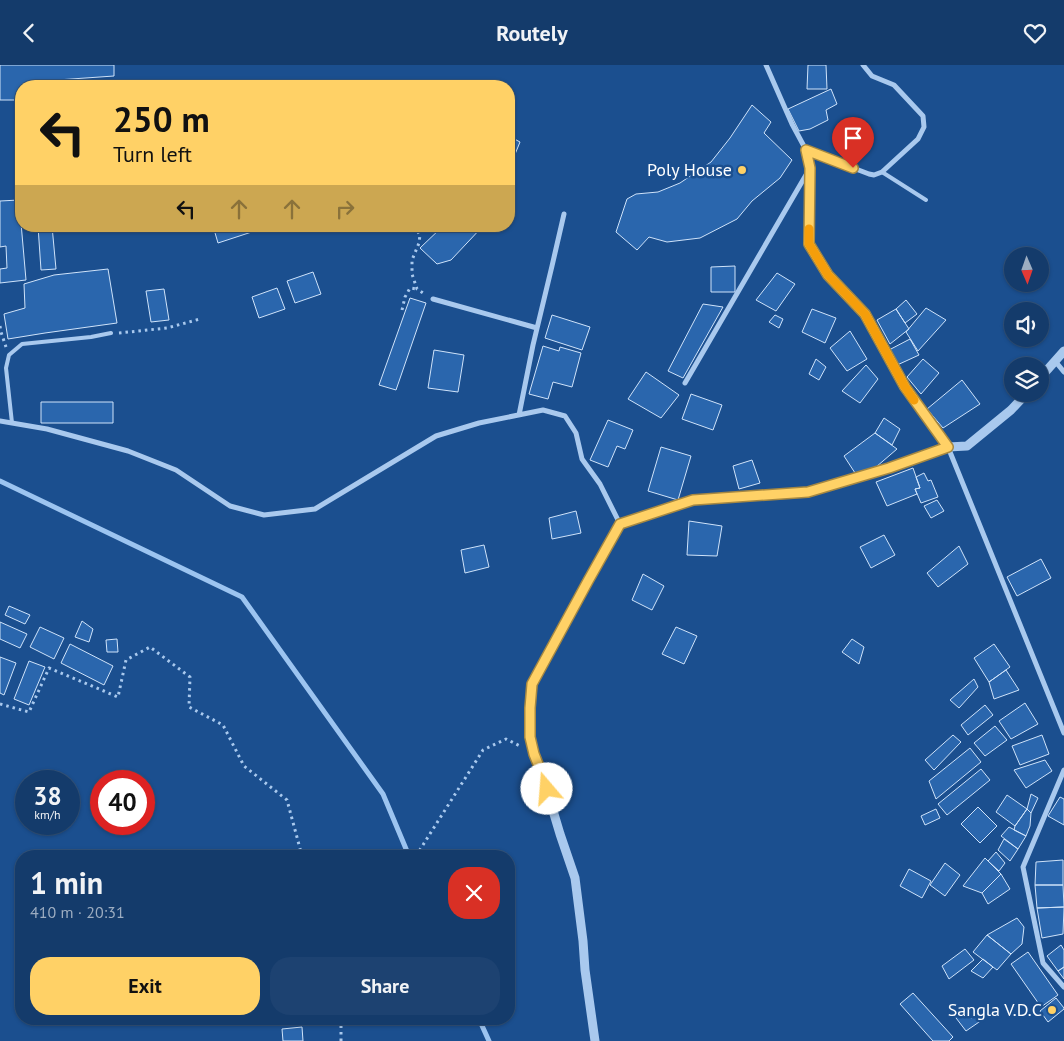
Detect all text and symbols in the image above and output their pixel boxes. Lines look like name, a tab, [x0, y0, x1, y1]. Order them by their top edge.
icon: back	[15, 19, 43, 47]
text: Routely	[496, 19, 568, 47]
icon: heart	[1021, 19, 1049, 47]
text: 250 m	[113, 96, 210, 142]
icon: left	[30, 100, 95, 165]
pin	[832, 117, 874, 168]
icon: arrive	[839, 124, 867, 152]
text: Turn left	[113, 140, 192, 168]
place label: Poly House	[647, 158, 732, 181]
marker: Poly House	[736, 164, 748, 176]
icon: left	[172, 195, 200, 223]
icon: ahead	[225, 195, 253, 223]
icon: ahead	[278, 195, 306, 223]
icon: right	[331, 195, 359, 223]
north arrow	[1004, 247, 1049, 293]
map controls	[1004, 247, 1049, 402]
button: sound	[1004, 302, 1049, 347]
button: layers	[1004, 357, 1049, 402]
position arrow	[520, 762, 572, 814]
speed limit sign: 40	[90, 770, 155, 835]
text: 38	[33, 780, 62, 812]
text: km/h	[34, 807, 61, 822]
text: 1 min	[30, 863, 103, 902]
button: close	[448, 867, 500, 919]
text: 410 m · 20:31	[30, 902, 125, 922]
button: Exit	[30, 957, 260, 1015]
button: Share	[270, 957, 500, 1015]
place label: Sangla V.D.C	[948, 998, 1042, 1021]
marker: Sangla V.D.C	[1046, 1004, 1058, 1016]

